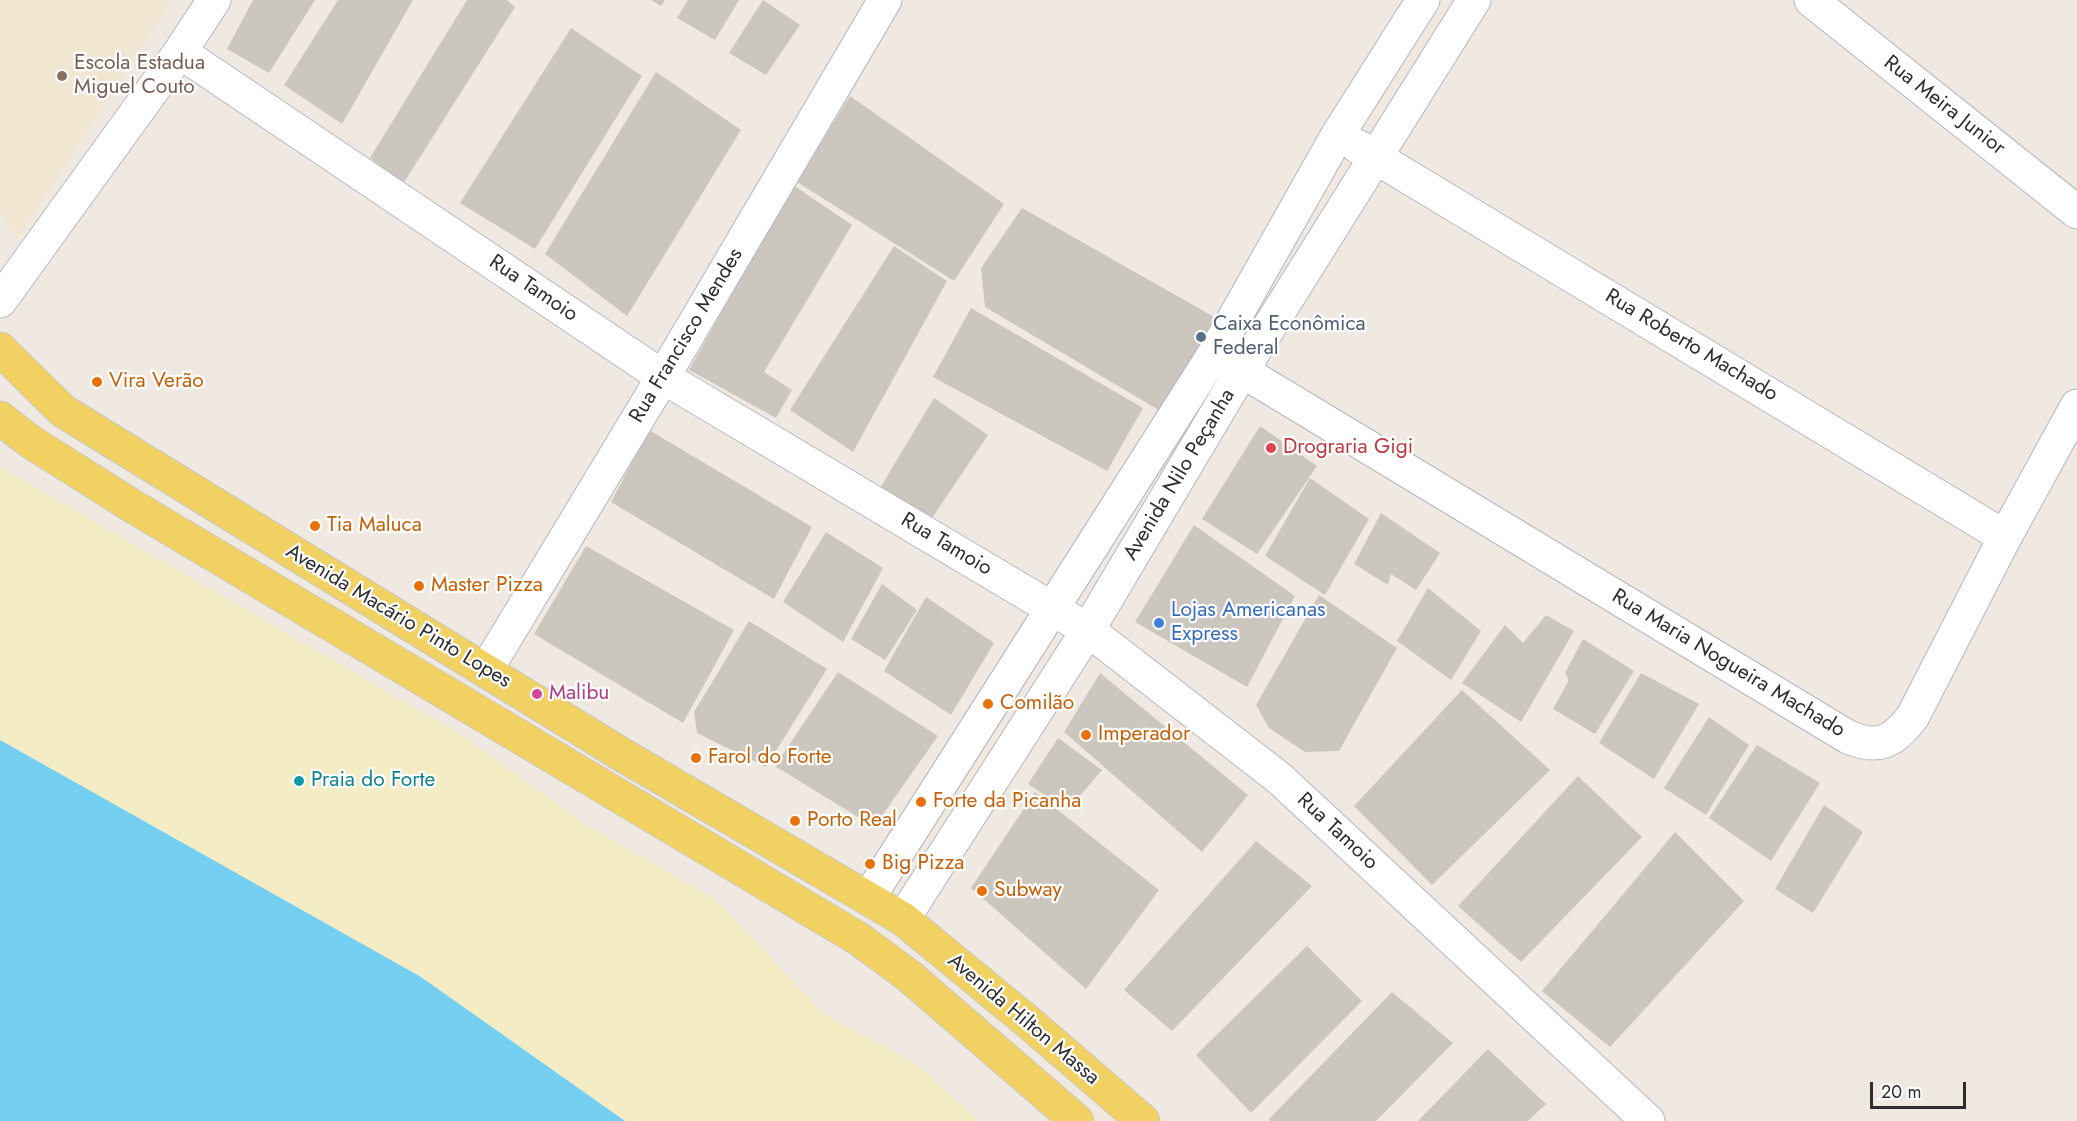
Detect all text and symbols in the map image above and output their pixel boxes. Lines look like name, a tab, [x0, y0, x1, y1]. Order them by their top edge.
place label: Escola Estadua Miguel Couto	[74, 51, 205, 101]
street label: Rua Meira Junior	[1878, 51, 2010, 161]
marker: Escola Estadua Miguel Couto	[55, 69, 69, 83]
street label: Rua Francisco Mendes	[625, 244, 749, 428]
street label: Rua Tamoio	[484, 250, 582, 328]
street label: Rua Roberto Machado	[1600, 284, 1782, 408]
place label: Caixa Econômica Federal	[1213, 312, 1366, 362]
marker: Caixa Econômica Federal	[1194, 330, 1208, 344]
place label: Vira Verão	[109, 369, 204, 395]
marker: Vira Verão	[90, 375, 104, 389]
street label: Avenida Nilo Peçanha	[1119, 385, 1241, 565]
place label: Drograria Gigi	[1283, 435, 1413, 461]
marker: Drograria Gigi	[1264, 441, 1278, 455]
street label: Rua Tamoio	[896, 508, 996, 582]
place label: Tia Maluca	[327, 513, 422, 539]
marker: Tia Maluca	[308, 519, 322, 533]
street label: Avenida Macário Pinto Lopes	[281, 540, 515, 694]
place label: Master Pizza	[431, 573, 543, 599]
marker: Master Pizza	[412, 579, 426, 593]
street label: Rua Maria Nogueira Machado	[1607, 584, 1849, 744]
place label: Lojas Americanas Express	[1171, 598, 1325, 648]
marker: Lojas Americanas Express	[1152, 616, 1166, 630]
place label: Malibu	[549, 681, 609, 707]
marker: Malibu	[530, 687, 544, 701]
place label: Comilão	[1000, 691, 1074, 717]
marker: Comilão	[981, 697, 995, 711]
place label: Imperador	[1098, 722, 1190, 748]
marker: Imperador	[1079, 728, 1093, 742]
place label: Farol do Forte	[708, 745, 832, 771]
marker: Farol do Forte	[689, 751, 703, 765]
place label: Praia do Forte	[311, 768, 435, 794]
marker: Praia do Forte	[292, 774, 306, 788]
street label: Rua Tamoio	[1291, 788, 1383, 876]
place label: Forte da Picanha	[933, 789, 1081, 815]
marker: Forte da Picanha	[914, 795, 928, 809]
place label: Porto Real	[807, 808, 897, 834]
marker: Porto Real	[788, 814, 802, 828]
place label: Big Pizza	[882, 851, 964, 877]
marker: Big Pizza	[863, 857, 877, 871]
place label: Subway	[994, 878, 1062, 904]
marker: Subway	[975, 884, 989, 898]
street label: Avenida Hilton Massa	[942, 949, 1104, 1091]
scale bar	[1873, 1070, 1969, 1108]
text: 20 m	[1881, 1079, 1921, 1105]

